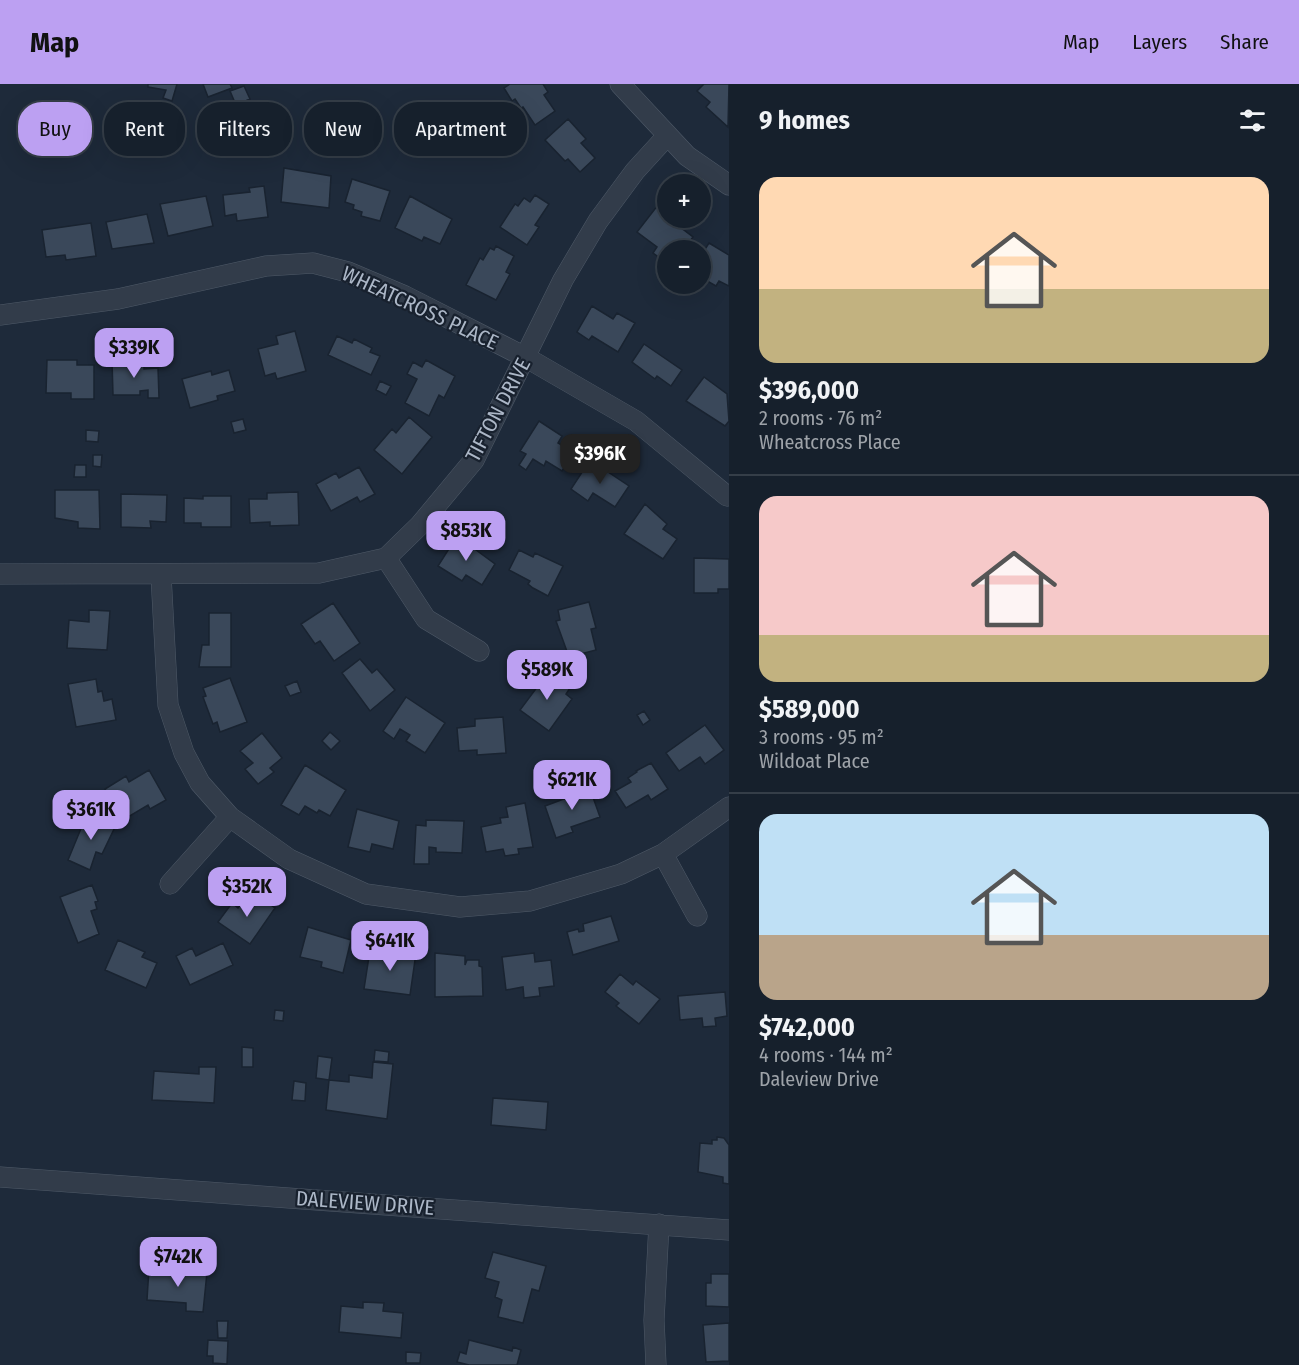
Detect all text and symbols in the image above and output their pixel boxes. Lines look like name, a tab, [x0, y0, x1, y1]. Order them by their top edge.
text: Map	[30, 26, 79, 59]
text: Map	[1063, 29, 1099, 55]
text: Layers	[1132, 29, 1187, 55]
text: Share	[1220, 29, 1269, 55]
chip: Buy	[18, 102, 92, 156]
chip: Rent	[104, 102, 185, 156]
chip: Filters	[197, 102, 292, 156]
chip: New	[304, 102, 382, 156]
chip: Apartment	[394, 102, 527, 156]
icon: filters	[1236, 104, 1269, 137]
text: 9 homes	[759, 105, 850, 136]
map controls	[657, 174, 711, 294]
button: +	[657, 174, 711, 228]
icon: home	[960, 216, 1068, 324]
button: −	[657, 240, 711, 294]
street label: WHEATCROSS PLACE	[338, 260, 502, 356]
pin: $339K	[92, 328, 176, 379]
text: $339K	[109, 335, 159, 359]
street label: TIFTON DRIVE	[460, 353, 536, 466]
text: $396,000	[759, 375, 859, 406]
text: 2 rooms · 76 m²	[759, 406, 882, 430]
text: Wheatcross Place	[759, 430, 901, 454]
pin: $396K	[558, 434, 642, 485]
text: $396K	[574, 441, 626, 465]
pin: $853K	[424, 511, 508, 562]
text: $853K	[440, 518, 492, 542]
icon: home	[960, 535, 1068, 643]
pin: $589K	[505, 650, 589, 701]
text: $589K	[521, 657, 573, 681]
text: $589,000	[759, 694, 860, 725]
text: 3 rooms · 95 m²	[759, 725, 884, 749]
text: Wildoat Place	[759, 749, 870, 773]
pin: $621K	[530, 760, 614, 811]
text: $621K	[547, 767, 597, 791]
pin: $361K	[49, 790, 133, 841]
text: $361K	[67, 797, 115, 821]
icon: home	[960, 853, 1068, 961]
pin: $352K	[205, 867, 289, 918]
text: $352K	[222, 874, 272, 898]
pin: $641K	[348, 921, 432, 972]
text: $641K	[365, 928, 415, 952]
text: $742,000	[759, 1012, 855, 1043]
text: 4 rooms · 144 m²	[759, 1043, 893, 1067]
text: Daleview Drive	[759, 1067, 879, 1091]
street label: DALEVIEW DRIVE	[295, 1185, 435, 1221]
pin: $742K	[136, 1237, 220, 1288]
text: $742K	[154, 1244, 202, 1268]

